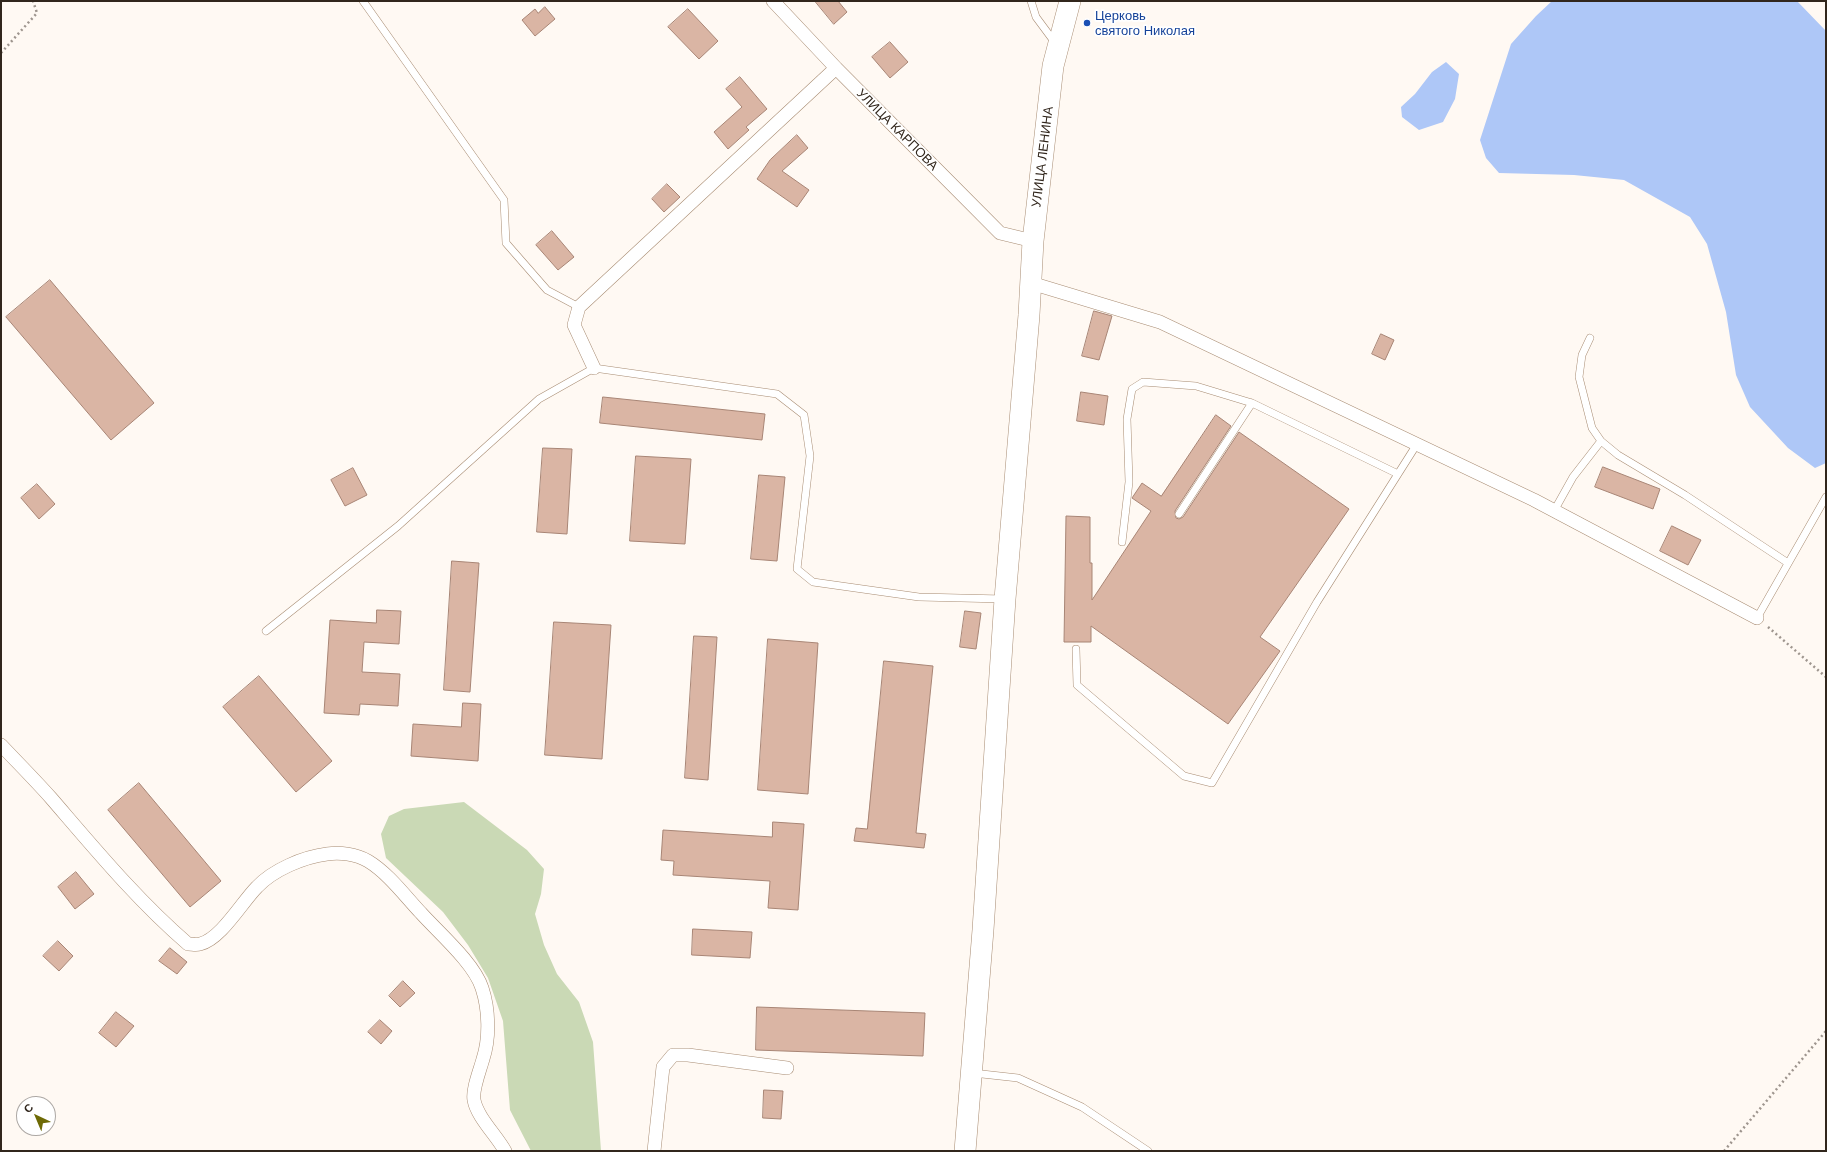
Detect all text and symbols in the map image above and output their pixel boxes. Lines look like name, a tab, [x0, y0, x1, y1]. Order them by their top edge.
place label: Церковь святого Николая	[1095, 8, 1195, 39]
marker: Церковь святого Николая	[1082, 18, 1092, 28]
street label: УЛИЦА КАРПОВА	[853, 86, 941, 174]
street label: УЛИЦА ЛЕНИНА	[1029, 106, 1057, 208]
north arrow	[16, 1096, 56, 1136]
text: С	[21, 1101, 35, 1115]

